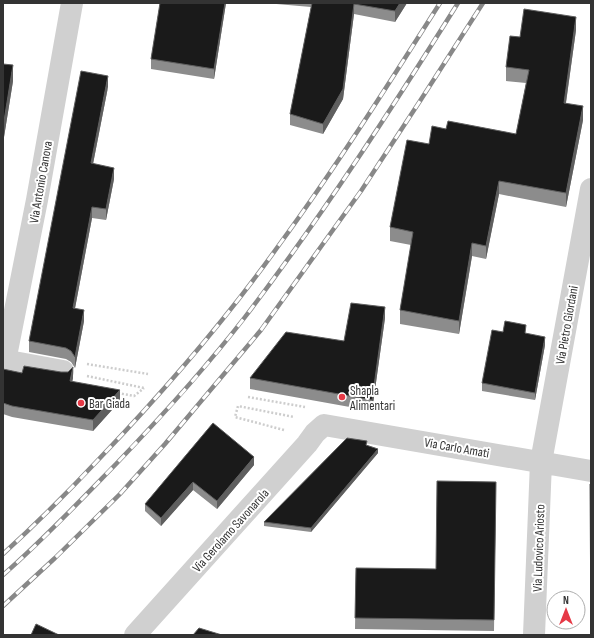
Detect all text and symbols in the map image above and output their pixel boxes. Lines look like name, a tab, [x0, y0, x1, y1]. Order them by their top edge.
street label: Via Antonio Canova	[26, 140, 56, 225]
street label: Via Pietro Giordani	[552, 285, 582, 366]
place label: Shapla Alimentari	[349, 383, 395, 414]
marker: Shapla Alimentari	[337, 392, 347, 402]
place label: Bar Giada	[89, 396, 130, 412]
marker: Bar Giada	[76, 398, 86, 408]
street label: Via Carlo Amati	[423, 434, 491, 462]
street label: Via Gerolamo Savonarola	[189, 486, 272, 576]
street label: Via Ludovico Ariosto	[529, 504, 549, 592]
north arrow	[546, 590, 586, 630]
text: N	[563, 594, 569, 607]

